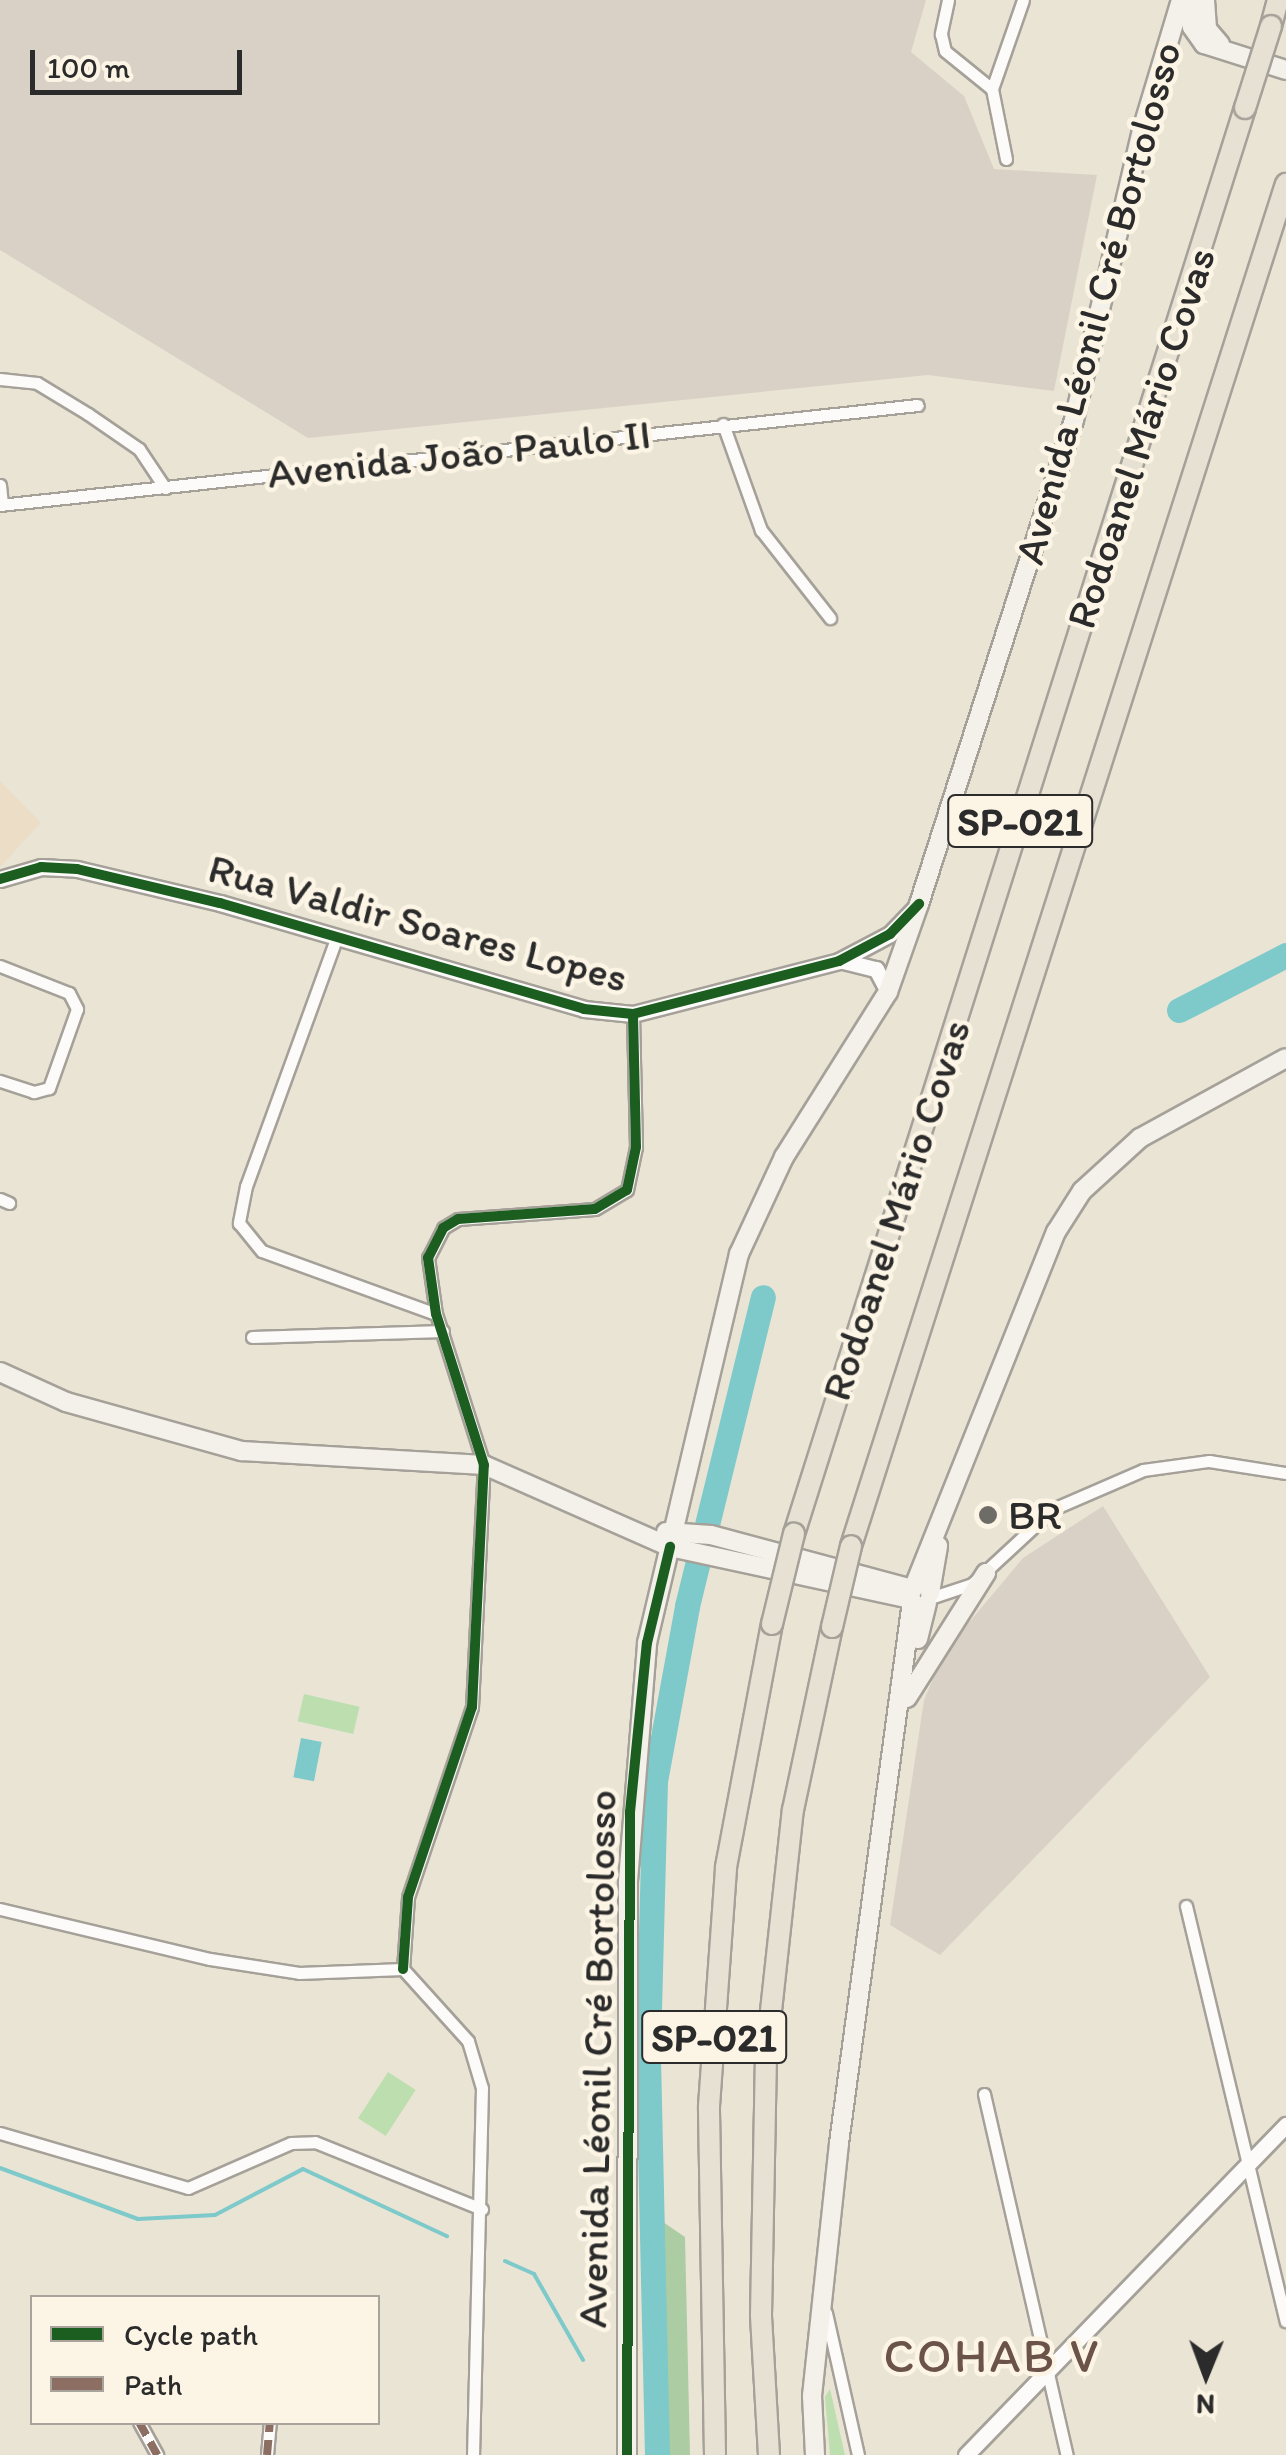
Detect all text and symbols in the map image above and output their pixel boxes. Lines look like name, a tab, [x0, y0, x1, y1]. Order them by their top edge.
scale bar	[35, 30, 248, 92]
street label: Avenida Léonil Cré Bortolosso	[1004, 36, 1192, 570]
text: 100 m	[47, 49, 130, 86]
street label: Rodoanel Mário Covas	[1056, 241, 1226, 635]
street label: Avenida João Paulo II	[266, 409, 652, 499]
road number: SP-021	[945, 786, 1095, 856]
street label: Rua Valdir Soares Lopes	[204, 843, 632, 1003]
street label: Rodoanel Mário Covas	[811, 1013, 981, 1407]
place label: BR	[1008, 1490, 1061, 1540]
marker: BR	[977, 1504, 999, 1526]
street label: Avenida Léonil Cré Bortolosso	[567, 1789, 627, 2329]
road number: SP-021	[639, 2002, 789, 2072]
legend	[30, 2295, 380, 2425]
text: Cycle path	[124, 2316, 258, 2353]
north arrow	[1156, 2325, 1256, 2425]
district label: COHAB V	[883, 2327, 1101, 2385]
text: Path	[124, 2366, 182, 2403]
text: N	[1196, 2388, 1215, 2422]

